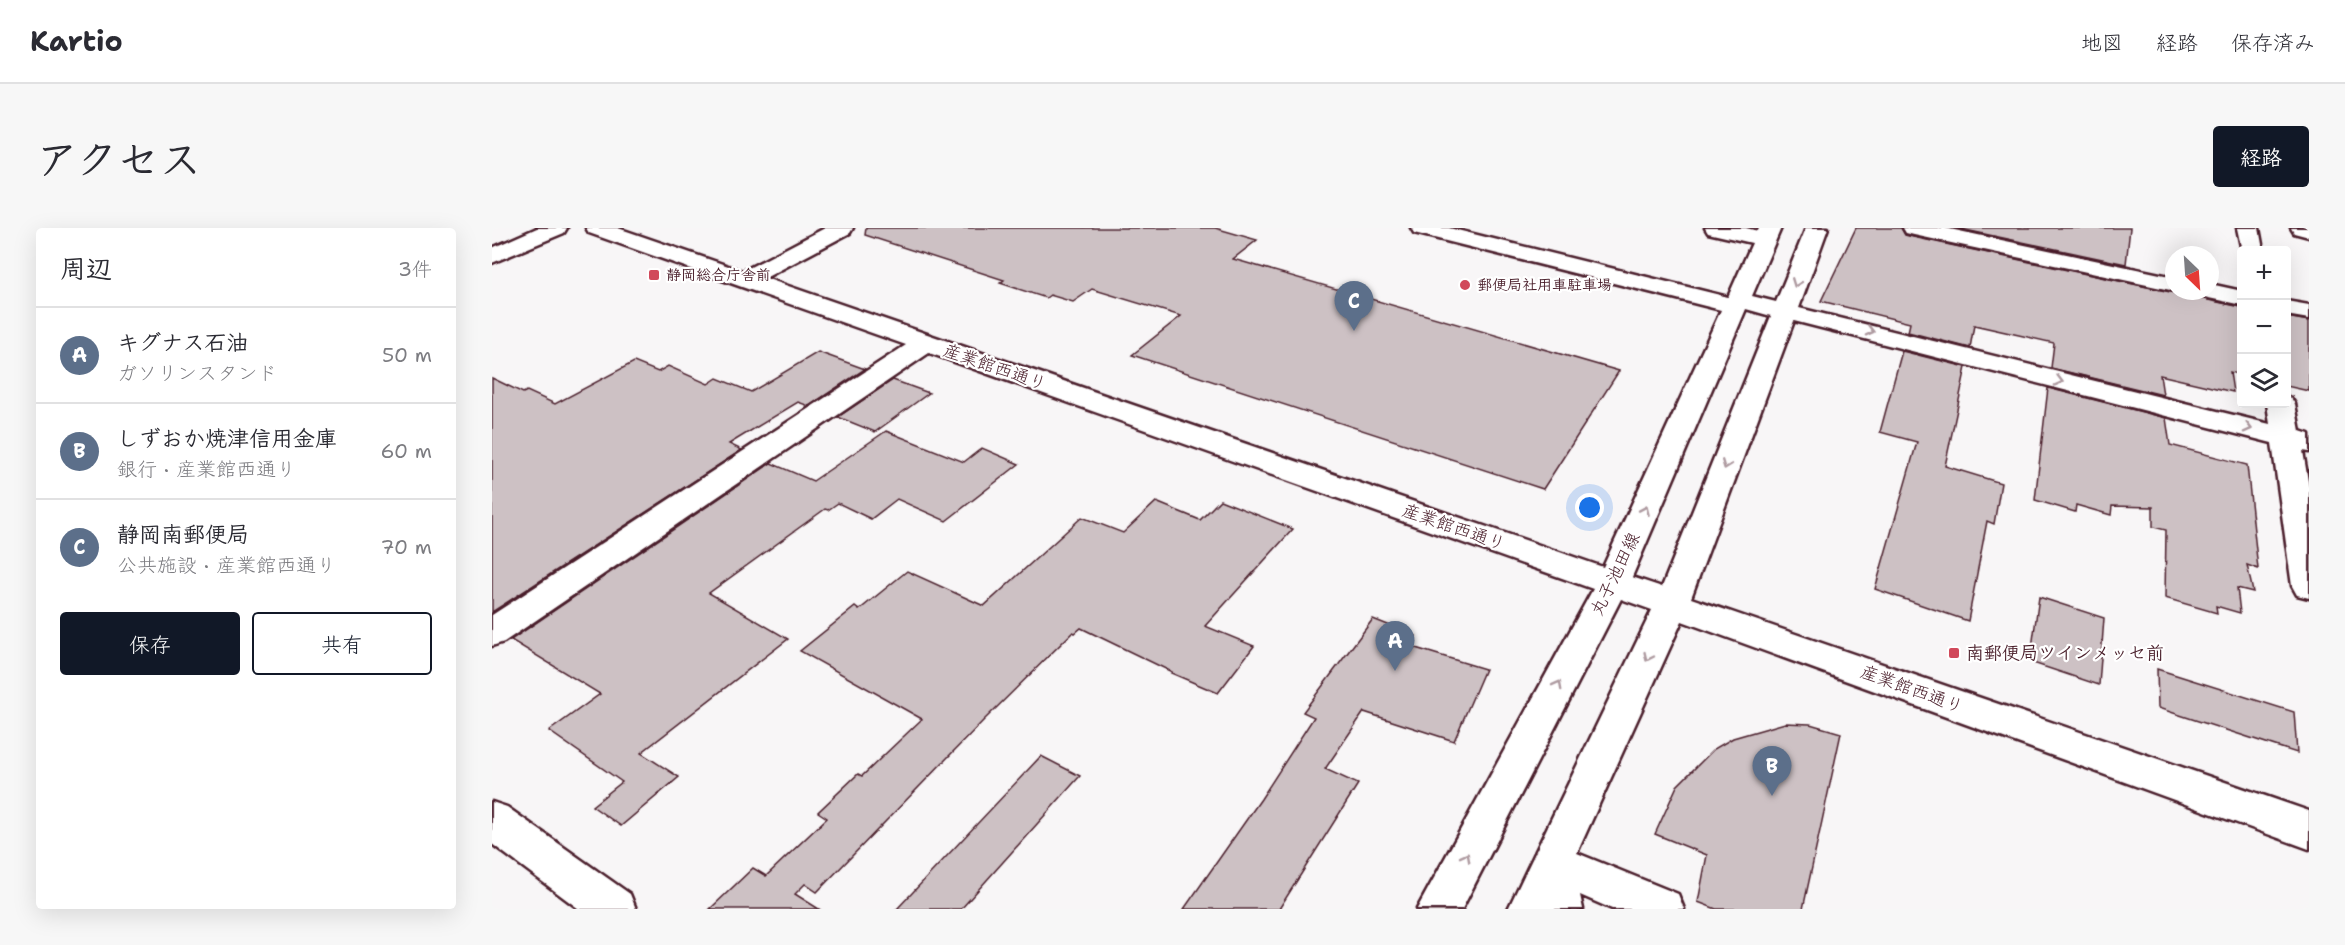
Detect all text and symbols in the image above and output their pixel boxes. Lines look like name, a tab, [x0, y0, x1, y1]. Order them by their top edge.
text: Kartio	[30, 22, 123, 60]
text: 地図	[2081, 29, 2123, 57]
text: 経路	[2156, 29, 2198, 57]
text: 保存済み	[2231, 29, 2315, 57]
button: 経路	[2213, 126, 2309, 187]
text: アクセス	[36, 131, 201, 187]
north arrow	[2165, 246, 2219, 300]
map controls	[2237, 246, 2291, 408]
button: +	[2237, 246, 2291, 300]
text: 周辺	[60, 251, 112, 286]
text: 3件	[398, 256, 432, 282]
place label: 静岡総合庁舎前	[666, 265, 771, 285]
marker: 静岡総合庁舎前	[647, 268, 661, 282]
place label: 郵便局社用車駐車場	[1477, 275, 1612, 295]
one-way arrow	[1791, 277, 1803, 288]
marker: 郵便局社用車駐車場	[1458, 278, 1472, 292]
pin: C	[1334, 282, 1374, 331]
button: −	[2237, 300, 2291, 354]
one-way arrow	[1865, 324, 1875, 337]
text: キグナス石油	[117, 328, 249, 357]
street label: 産業館西通り	[940, 338, 1050, 396]
text: A	[72, 342, 87, 368]
text: 50 m	[382, 342, 432, 368]
button: layers	[2237, 354, 2291, 408]
text: ガソリンスタンド	[117, 360, 277, 386]
one-way arrow	[2054, 373, 2064, 386]
one-way arrow	[2243, 420, 2253, 433]
text: しずおか焼津信用金庫	[117, 424, 337, 453]
text: B	[73, 438, 86, 464]
text: 60 m	[380, 438, 432, 464]
text: 銀行 · 産業館西通り	[117, 456, 296, 482]
one-way arrow	[1721, 458, 1733, 469]
your location	[1575, 493, 1604, 522]
street label: 産業館西通り	[1399, 498, 1509, 556]
one-way arrow	[1638, 506, 1650, 517]
text: 静岡南郵便局	[117, 520, 249, 549]
street label: 丸子池田線	[1584, 528, 1646, 620]
text: C	[73, 534, 86, 560]
text: 70 m	[380, 534, 432, 560]
text: 公共施設 · 産業館西通り	[117, 552, 336, 578]
button: 保存	[60, 612, 240, 675]
button: 共有	[252, 612, 432, 675]
pin: A	[1376, 622, 1414, 671]
place label: 南郵便局ツインメッセ前	[1966, 641, 2164, 665]
marker: 南郵便局ツインメッセ前	[1947, 646, 1961, 660]
one-way arrow	[1643, 650, 1655, 661]
street label: 産業館西通り	[1857, 659, 1967, 719]
one-way arrow	[1551, 681, 1562, 692]
pin: B	[1752, 746, 1792, 796]
one-way arrow	[1459, 853, 1470, 864]

